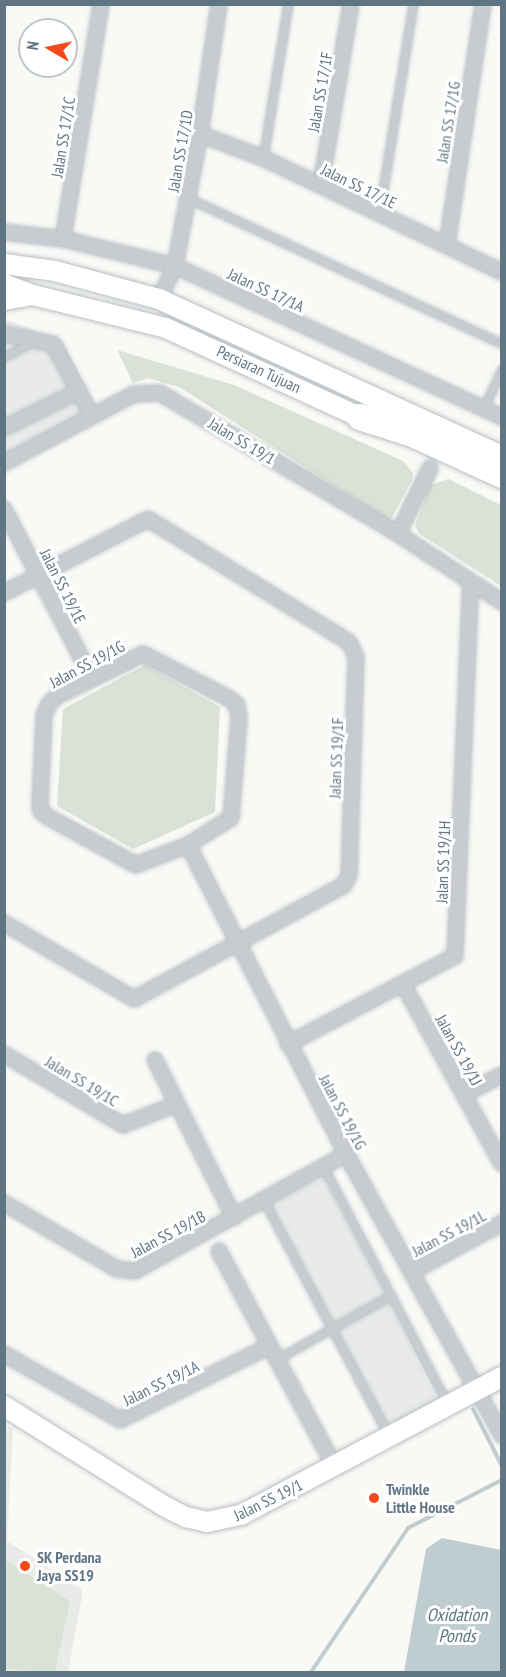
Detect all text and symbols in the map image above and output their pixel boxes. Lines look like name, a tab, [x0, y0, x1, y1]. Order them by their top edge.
north arrow	[18, 18, 78, 78]
text: N	[22, 40, 43, 51]
street label: Jalan SS 17/1F	[304, 51, 336, 133]
street label: Jalan SS 17/1G	[432, 80, 464, 164]
street label: Jalan SS 17/1C	[47, 95, 79, 179]
street label: Jalan SS 17/1D	[163, 109, 197, 193]
street label: Jalan SS 17/1E	[318, 160, 400, 212]
street label: Jalan SS 17/1A	[225, 264, 307, 316]
street label: Persiaran Tujuan	[214, 341, 304, 397]
street label: Jalan SS 19/1	[205, 414, 279, 468]
street label: Jalan SS 19/1E	[36, 546, 90, 626]
street label: Jalan SS 19/1G	[46, 636, 128, 692]
street label: Jalan SS 19/1F	[325, 717, 347, 799]
street label: Jalan SS 19/1H	[432, 820, 454, 904]
street label: Jalan SS 19/1J	[432, 1011, 486, 1089]
street label: Jalan SS 19/1C	[42, 1052, 122, 1110]
street label: Jalan SS 19/1G	[315, 1071, 371, 1153]
street label: Jalan SS 19/1B	[127, 1206, 209, 1262]
street label: Jalan SS 19/1L	[409, 1206, 489, 1260]
street label: Jalan SS 19/1A	[120, 1356, 202, 1410]
street label: Jalan SS 19/1	[230, 1475, 306, 1525]
place label: Twinkle Little House	[386, 1479, 455, 1517]
marker: Twinkle Little House	[367, 1491, 381, 1505]
place label: SK Perdana Jaya SS19	[37, 1547, 102, 1585]
marker: SK Perdana Jaya SS19	[18, 1559, 32, 1573]
water label: Oxidation Ponds	[427, 1605, 487, 1648]

